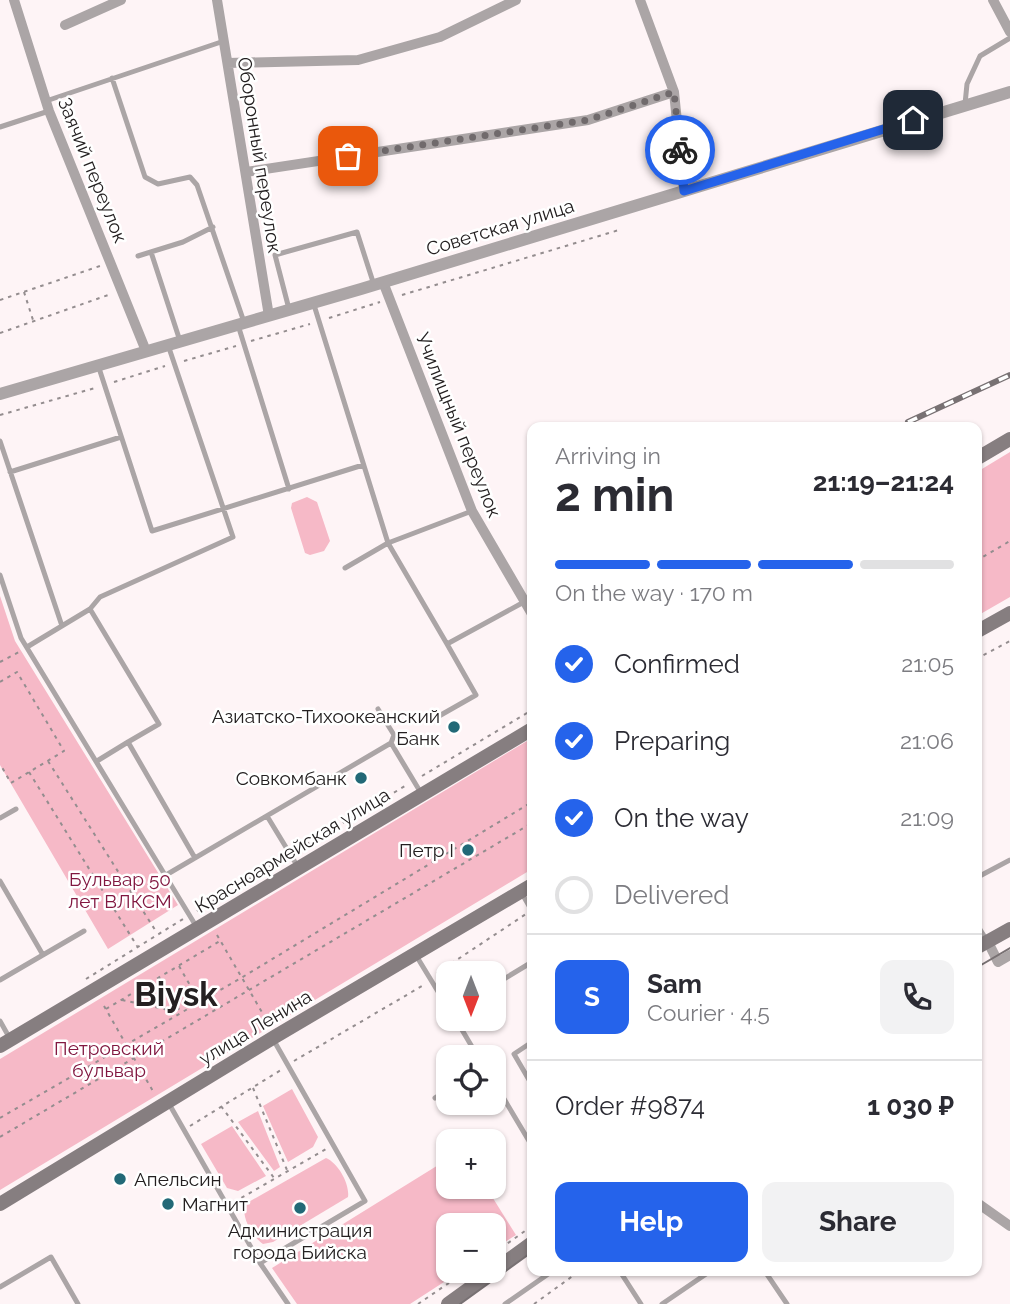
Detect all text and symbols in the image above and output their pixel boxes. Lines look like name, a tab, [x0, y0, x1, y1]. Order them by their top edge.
street label: Оборонный переулок	[234, 55, 286, 255]
pin	[883, 90, 943, 150]
street label: Заячий переулок	[54, 94, 132, 246]
icon: home	[894, 101, 932, 139]
courier	[645, 115, 715, 185]
pin	[318, 126, 378, 186]
icon: bike	[661, 131, 699, 169]
icon: bag	[329, 137, 367, 175]
street label: Советская улица	[423, 194, 577, 260]
street label: Училищный переулок	[412, 329, 506, 521]
text: Arriving in	[555, 442, 661, 469]
text: 21:19–21:24	[813, 467, 954, 497]
text: 2 min	[555, 468, 674, 522]
text: On the way · 170 m	[555, 579, 753, 606]
icon: check	[555, 645, 593, 683]
text: Confirmed	[614, 649, 740, 679]
text: 21:05	[901, 650, 954, 677]
place label: Азиатско-Тихоокеанский Банк	[212, 705, 440, 749]
marker: Азиатско-Тихоокеанский Банк	[446, 719, 462, 735]
icon: check	[555, 722, 593, 760]
text: Preparing	[614, 726, 730, 756]
text: 21:06	[900, 727, 954, 754]
place label: Совкомбанк	[236, 767, 347, 789]
marker: Совкомбанк	[353, 770, 369, 786]
street label: Красноармейская улица	[191, 783, 393, 917]
icon: check	[555, 799, 593, 837]
text: On the way	[614, 803, 749, 833]
text: 21:09	[900, 804, 954, 831]
place label: Петр I	[399, 839, 454, 861]
marker: Петр I	[460, 842, 476, 858]
park label: Бульвар 50 лет ВЛКСМ	[68, 868, 172, 912]
text: Delivered	[614, 880, 729, 910]
button: phone	[880, 960, 954, 1034]
north arrow	[436, 961, 506, 1031]
map controls	[436, 961, 506, 1283]
text: Sam	[647, 969, 702, 999]
district label: Biysk	[134, 975, 218, 1014]
text: S	[584, 982, 600, 1012]
street label: улица Ленина	[195, 985, 315, 1069]
text: Courier · 4.5	[647, 999, 770, 1026]
park label: Петровский бульвар	[54, 1037, 164, 1081]
button: locate	[436, 1045, 506, 1115]
text: Order #9874	[555, 1091, 705, 1121]
text: 1 030 ₽	[867, 1091, 954, 1121]
button: +	[436, 1129, 506, 1199]
place label: Апельсин	[134, 1168, 222, 1190]
marker: Апельсин	[112, 1171, 128, 1187]
button: Help	[555, 1182, 748, 1262]
button: Share	[762, 1182, 954, 1262]
place label: Магнит	[182, 1193, 248, 1215]
marker: Магнит	[160, 1196, 176, 1212]
marker: Администрация города Бийска	[292, 1200, 308, 1216]
button: −	[436, 1213, 506, 1283]
place label: Администрация города Бийска	[228, 1219, 372, 1263]

